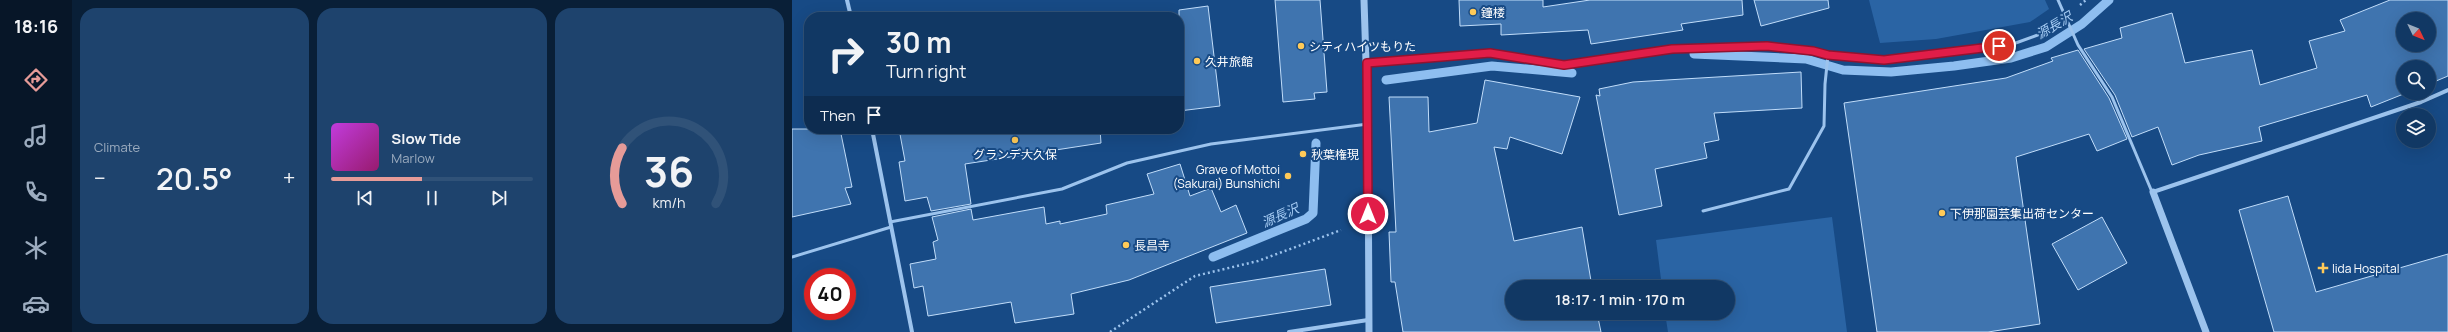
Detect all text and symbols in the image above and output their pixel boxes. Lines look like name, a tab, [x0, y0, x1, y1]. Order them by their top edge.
place label: 鐘楼	[1481, 4, 1505, 21]
water label: 源長沢	[2033, 6, 2077, 43]
marker: 鐘楼	[1468, 7, 1478, 17]
north arrow	[2396, 12, 2436, 52]
map controls	[2396, 12, 2436, 148]
text: 18:16	[14, 14, 58, 38]
text: 30 m	[886, 23, 951, 61]
icon: right	[820, 28, 872, 80]
pin	[1982, 29, 2016, 63]
icon: arrive	[1988, 35, 2010, 57]
place label: シティハイツもりた	[1309, 38, 1416, 55]
marker: シティハイツもりた	[1296, 41, 1306, 51]
place label: 久井旅館	[1205, 53, 1253, 70]
marker: 久井旅館	[1192, 56, 1202, 66]
text: Turn right	[886, 59, 967, 83]
button: search	[2396, 60, 2436, 100]
icon: directions	[22, 66, 50, 94]
icon: arrive	[863, 104, 885, 126]
text: Then	[820, 105, 855, 126]
button: layers	[2396, 108, 2436, 148]
icon: music	[22, 122, 50, 150]
text: Slow Tide	[391, 128, 461, 149]
marker: グランデ大久保	[1010, 135, 1020, 145]
text: Climate	[94, 138, 140, 156]
text: 36	[644, 143, 694, 199]
place label: グランデ大久保	[973, 146, 1057, 163]
place label: 秋葉権現	[1311, 146, 1359, 163]
text: Marlow	[391, 149, 435, 167]
marker: 秋葉権現	[1298, 149, 1308, 159]
text: 20.5°	[156, 158, 233, 199]
place label: Grave of Mottoi (Sakurai) Bunshichi	[1173, 161, 1280, 192]
text: −	[94, 163, 106, 193]
text: +	[283, 163, 295, 193]
marker: Grave of Mottoi (Sakurai) Bunshichi	[1283, 171, 1293, 181]
icon: phone	[22, 178, 50, 206]
icon: previous	[354, 187, 376, 209]
icon: pause	[421, 187, 443, 209]
icon: next	[488, 187, 510, 209]
text: km/h	[653, 193, 686, 212]
position arrow	[1347, 193, 1389, 235]
water label: 源長沢	[1259, 198, 1303, 231]
place label: 下伊那園芸集出荷センター	[1950, 205, 2094, 222]
marker: 下伊那園芸集出荷センター	[1937, 208, 1947, 218]
icon: climate	[22, 234, 50, 262]
place label: 長昌寺	[1134, 237, 1170, 254]
marker: 長昌寺	[1121, 240, 1131, 250]
place label: Iida Hospital	[2332, 260, 2400, 277]
marker: Iida Hospital	[2317, 262, 2329, 274]
speed limit sign: 40	[804, 268, 856, 320]
text: 18:17 · 1 min · 170 m	[1555, 289, 1685, 310]
icon: car	[22, 290, 50, 318]

